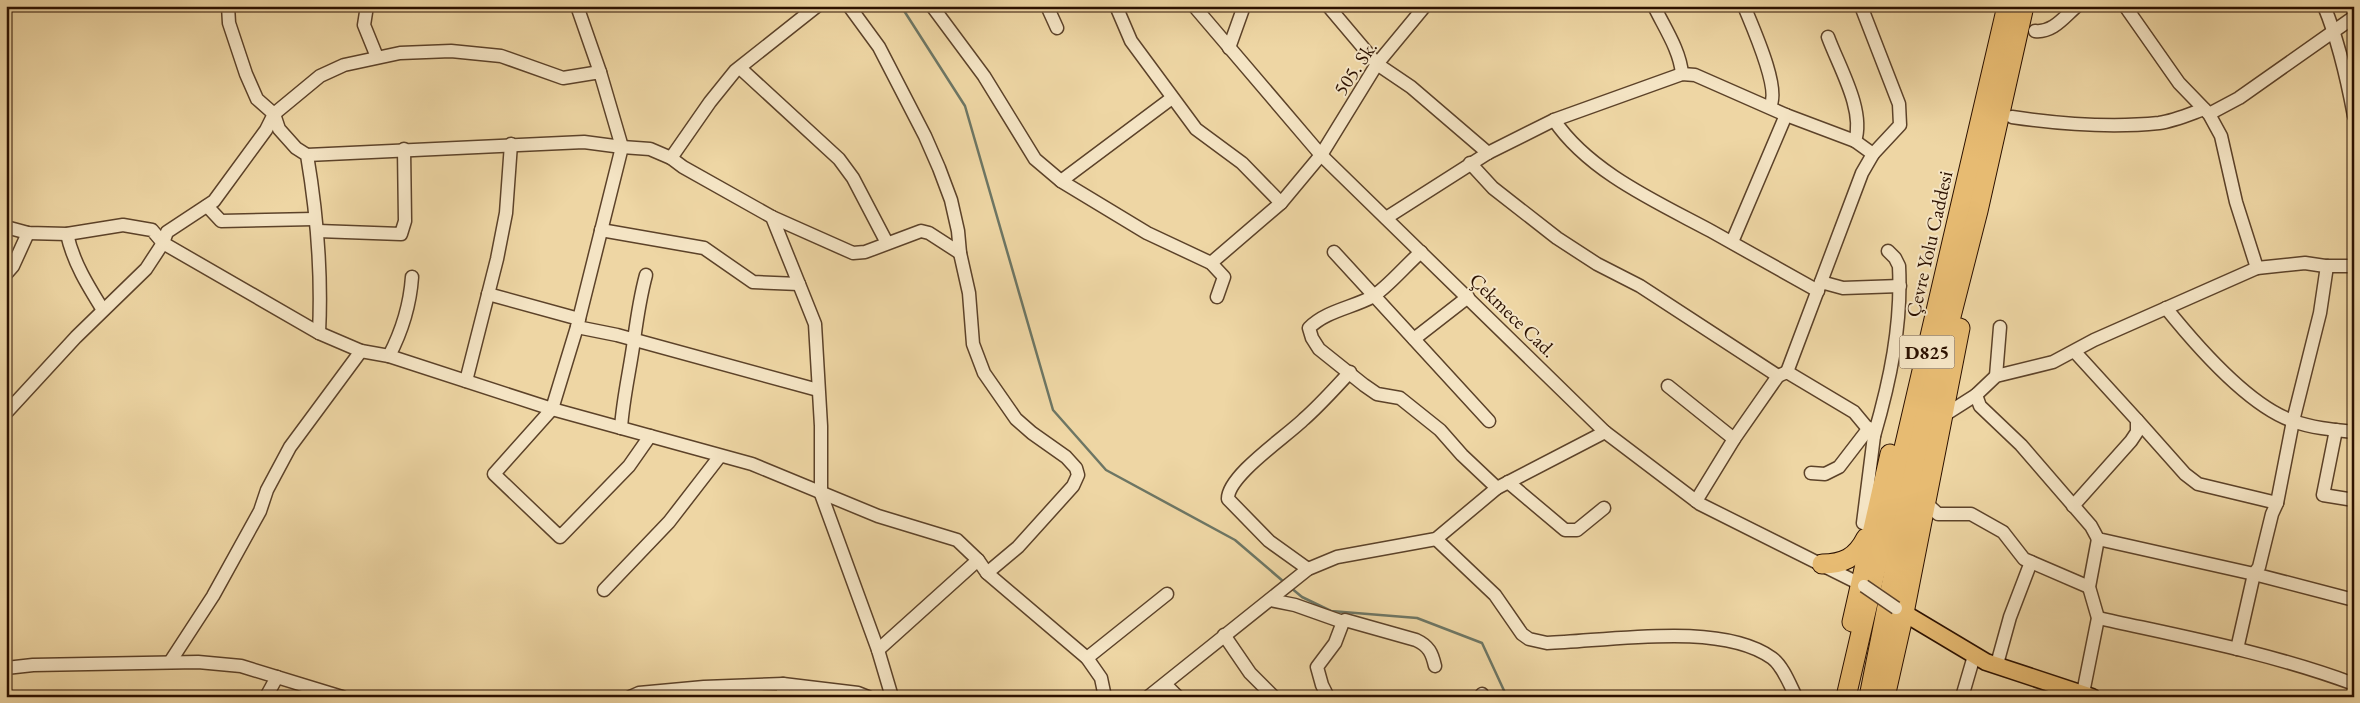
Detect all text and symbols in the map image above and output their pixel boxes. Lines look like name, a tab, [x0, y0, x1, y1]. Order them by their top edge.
street label: 505. Sk.	[1327, 36, 1383, 100]
street label: Çevre Yolu Caddesi	[1900, 168, 1958, 320]
street label: Çekmece Cad.	[1464, 267, 1562, 363]
road number: D825	[1900, 336, 1954, 368]

